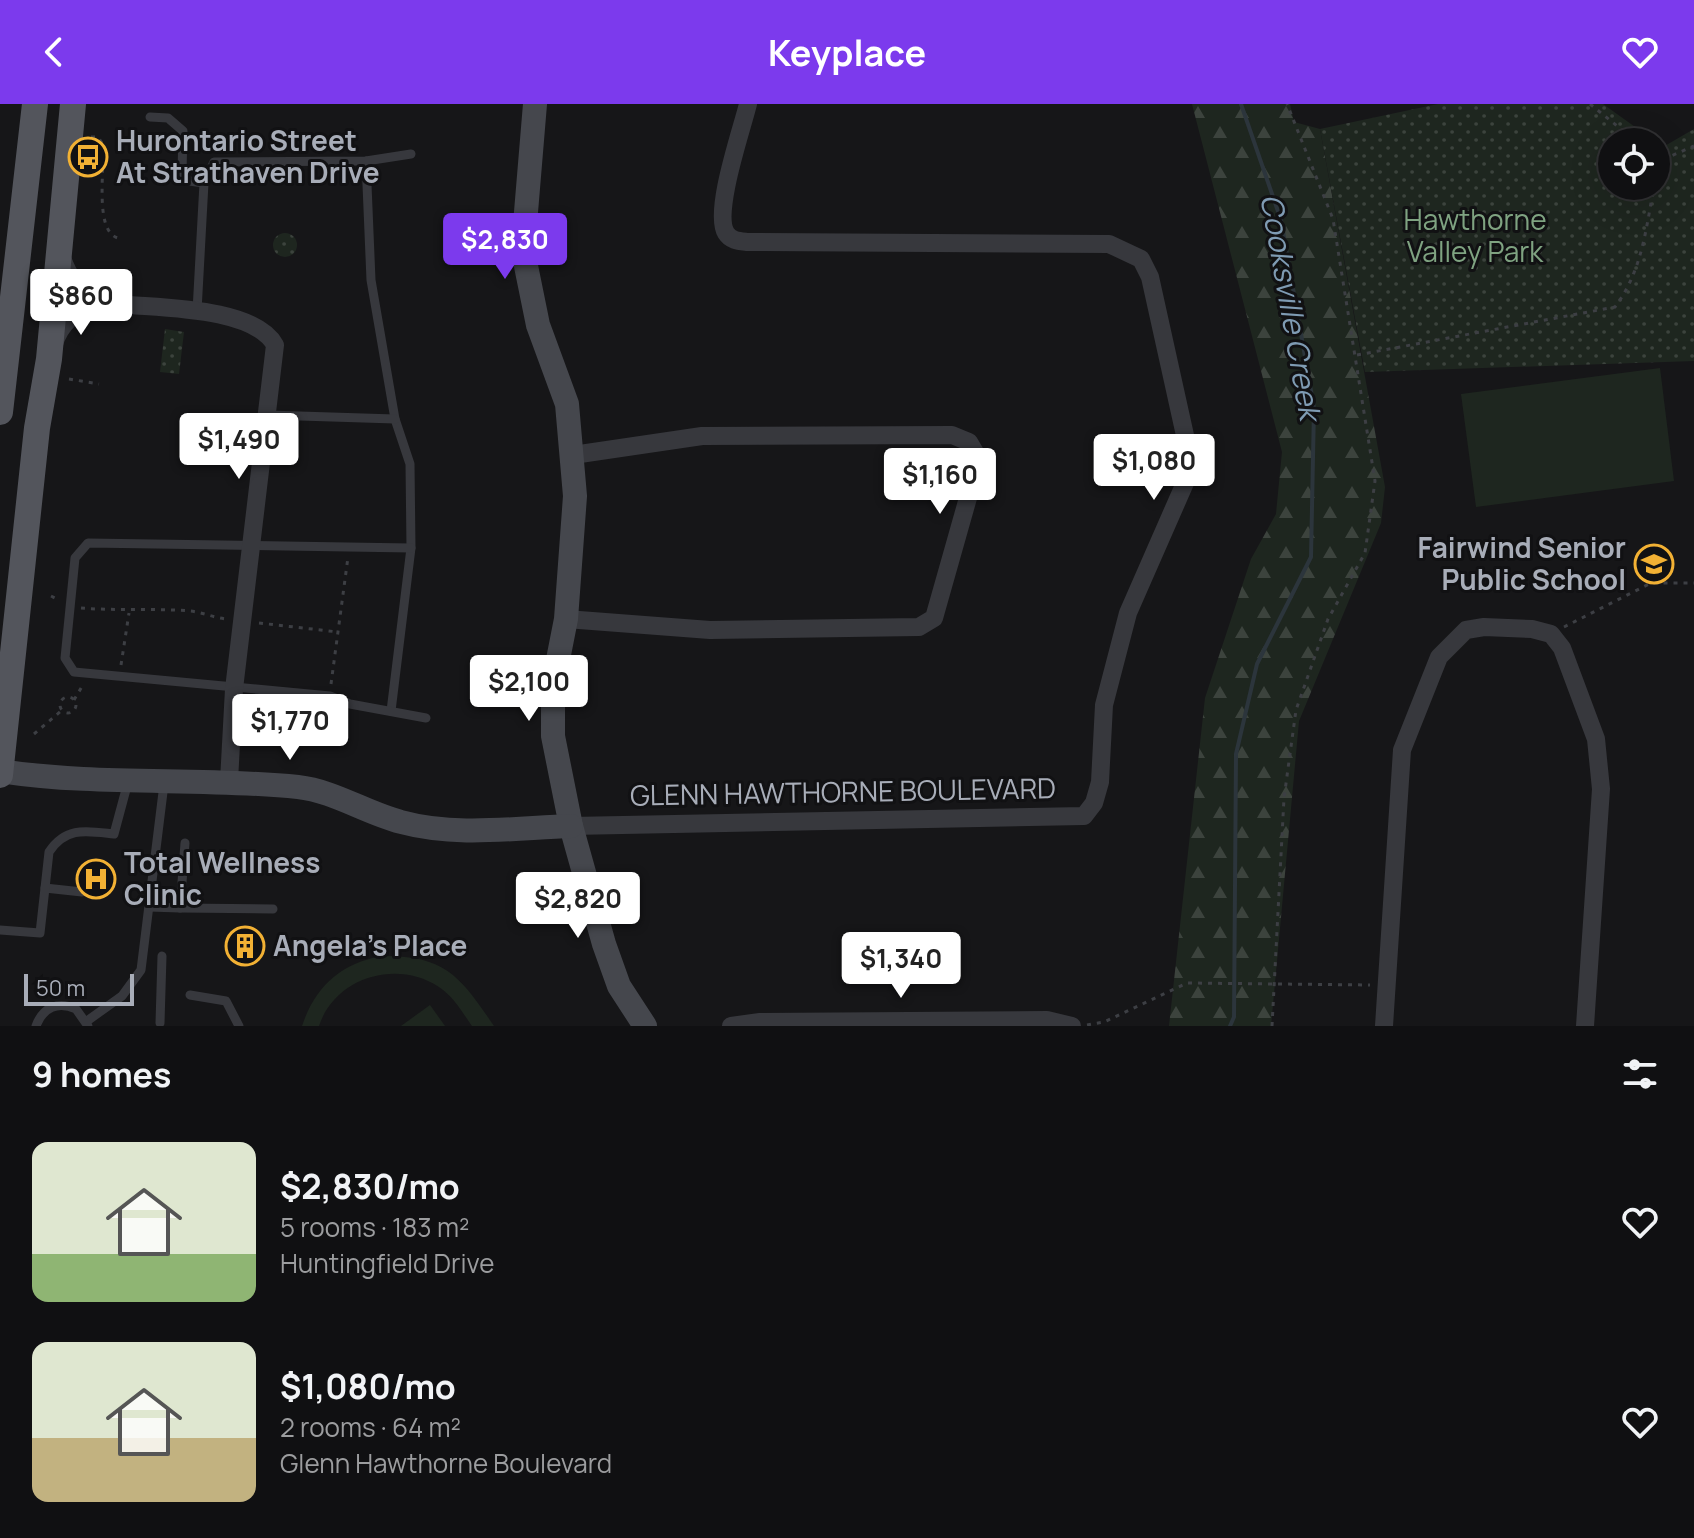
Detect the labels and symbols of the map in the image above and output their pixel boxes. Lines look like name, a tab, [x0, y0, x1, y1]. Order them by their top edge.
place label: Hurontario Street At Strathaven Drive	[116, 121, 380, 191]
bus stop icon: Hurontario Street At Strathaven Drive	[67, 136, 109, 178]
water label: Cooksville Creek	[1251, 191, 1332, 427]
park label: Hawthorne Valley Park	[1403, 200, 1547, 270]
pin: $2,830	[440, 213, 570, 281]
pin: $860	[34, 269, 128, 337]
pin: $1,490	[174, 413, 304, 481]
pin: $1,080	[1089, 434, 1219, 502]
pin: $1,160	[875, 448, 1005, 516]
place label: Fairwind Senior Public School	[1418, 528, 1626, 598]
school or university icon: Fairwind Senior Public School	[1633, 543, 1675, 585]
pin: $2,100	[464, 655, 594, 723]
pin: $1,770	[225, 694, 355, 762]
street label: GLENN HAWTHORNE BOULEVARD	[630, 768, 1056, 814]
place label: Total Wellness Clinic	[124, 843, 320, 913]
hospital icon: Total Wellness Clinic	[75, 858, 117, 900]
pin: $2,820	[513, 872, 643, 940]
building icon: Angela's Place	[224, 925, 266, 967]
place label: Angela's Place	[273, 926, 467, 964]
pin: $1,340	[836, 932, 966, 1000]
scale bar	[24, 970, 134, 1006]

